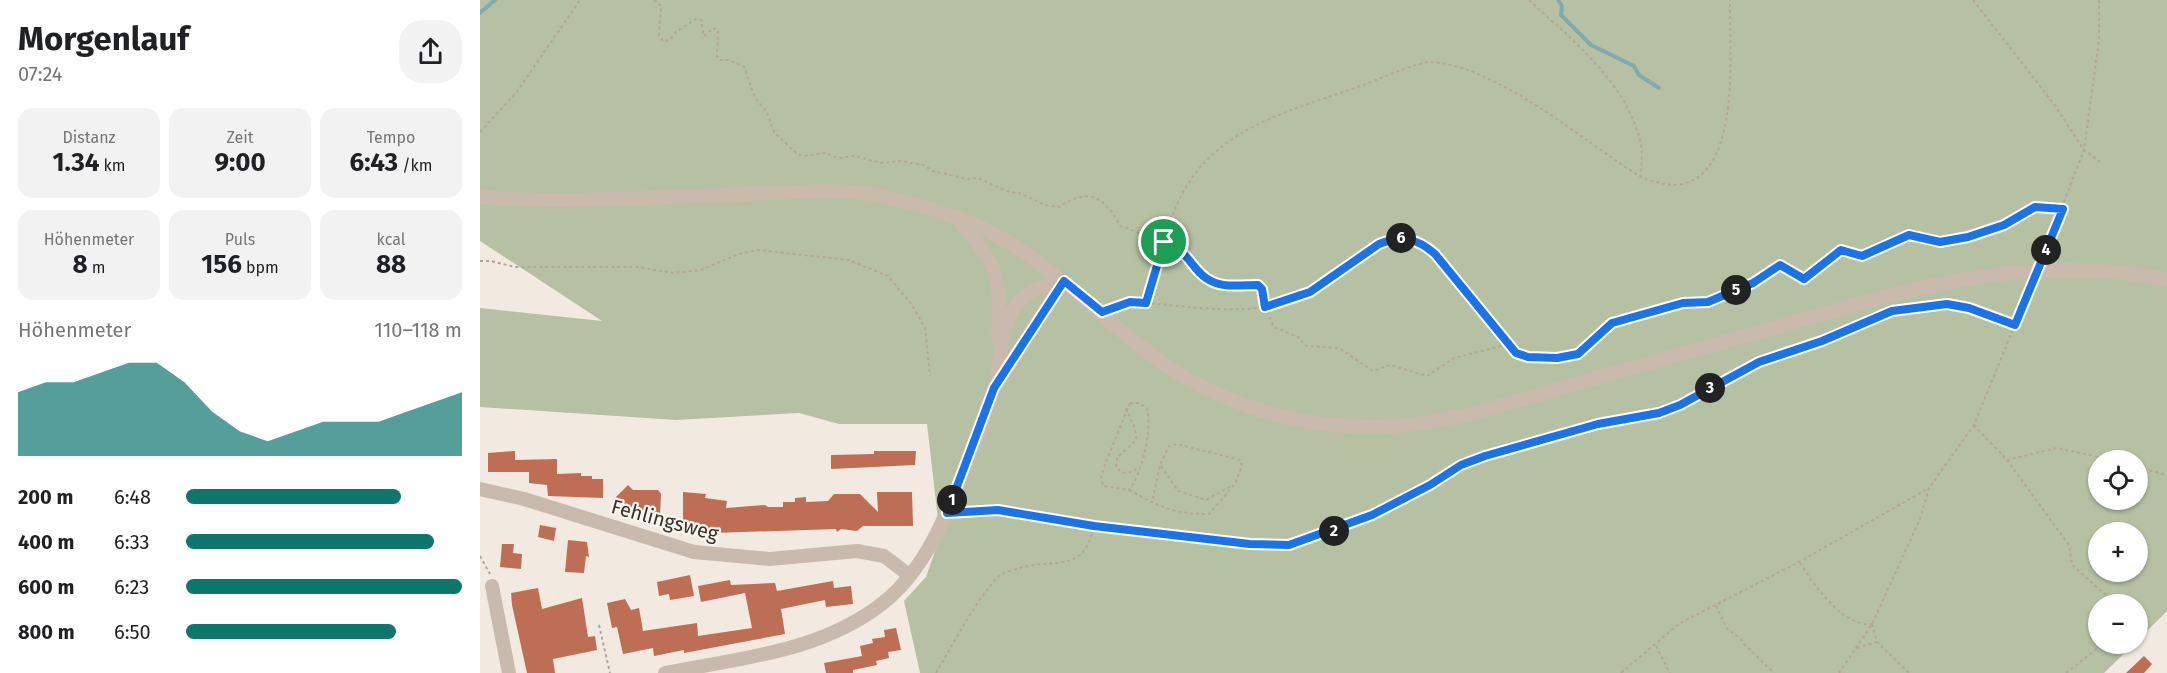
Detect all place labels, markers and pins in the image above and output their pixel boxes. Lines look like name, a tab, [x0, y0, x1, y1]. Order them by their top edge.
pin	[1138, 216, 1189, 267]
pin: 6	[1386, 223, 1416, 253]
pin: 4	[2031, 235, 2061, 265]
pin: 5	[1721, 275, 1751, 305]
pin: 3	[1695, 373, 1725, 403]
pin: 1	[937, 485, 967, 515]
pin: 2	[1319, 516, 1349, 546]

